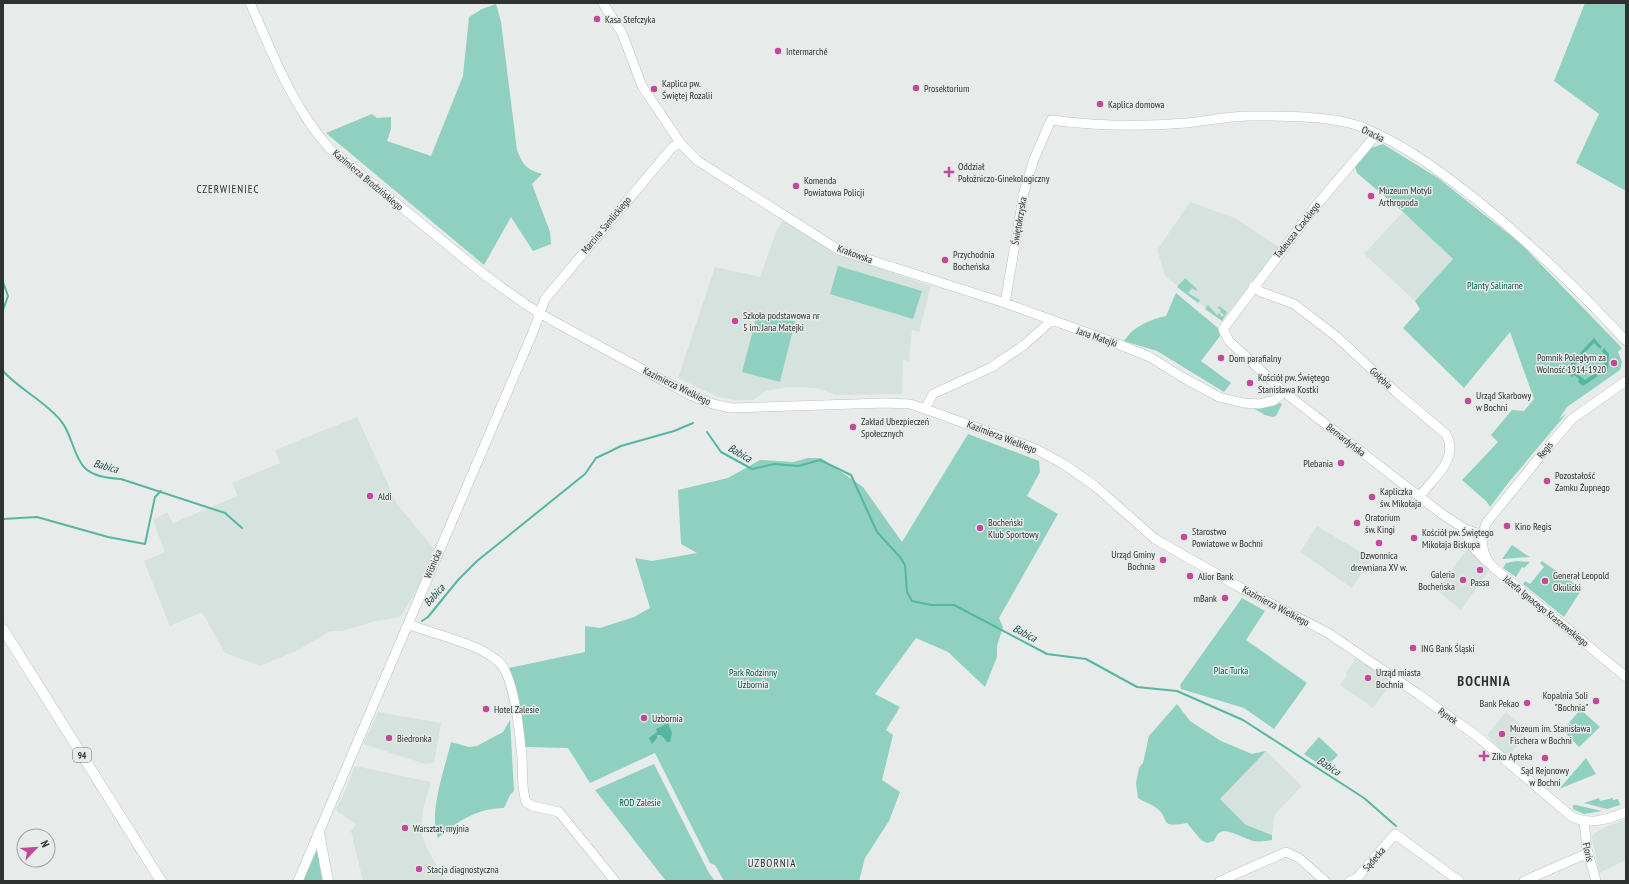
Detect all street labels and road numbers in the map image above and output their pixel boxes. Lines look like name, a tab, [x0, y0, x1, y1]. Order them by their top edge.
street label: Oracka	[1360, 123, 1386, 145]
street label: Kazimierza Brodzińskiego	[330, 147, 406, 213]
street label: Marcina Samlickiego	[578, 194, 634, 256]
street label: Świętokrzyska	[1008, 196, 1030, 246]
street label: Tadeusza Czackiego	[1271, 199, 1323, 261]
street label: Krakowska	[836, 242, 874, 266]
street label: Jana Matejki	[1074, 324, 1119, 350]
street label: Kazimierza Wielkiego	[641, 364, 713, 408]
street label: Gołębia	[1367, 364, 1395, 392]
street label: Kazimierza Wielkiego	[965, 418, 1039, 456]
street label: Bernardyńska	[1324, 421, 1368, 459]
street label: Regis	[1534, 438, 1556, 461]
street label: Wiśnicka	[421, 548, 445, 580]
street label: Józefa Ignacego Kraszewskiego	[1500, 572, 1591, 650]
street label: Kazimierza Wielkiego	[1240, 583, 1312, 629]
street label: Rynek	[1436, 705, 1460, 727]
road number: 94	[73, 748, 91, 762]
street label: Floris	[1580, 841, 1597, 863]
street label: Sądecka	[1360, 844, 1388, 874]

